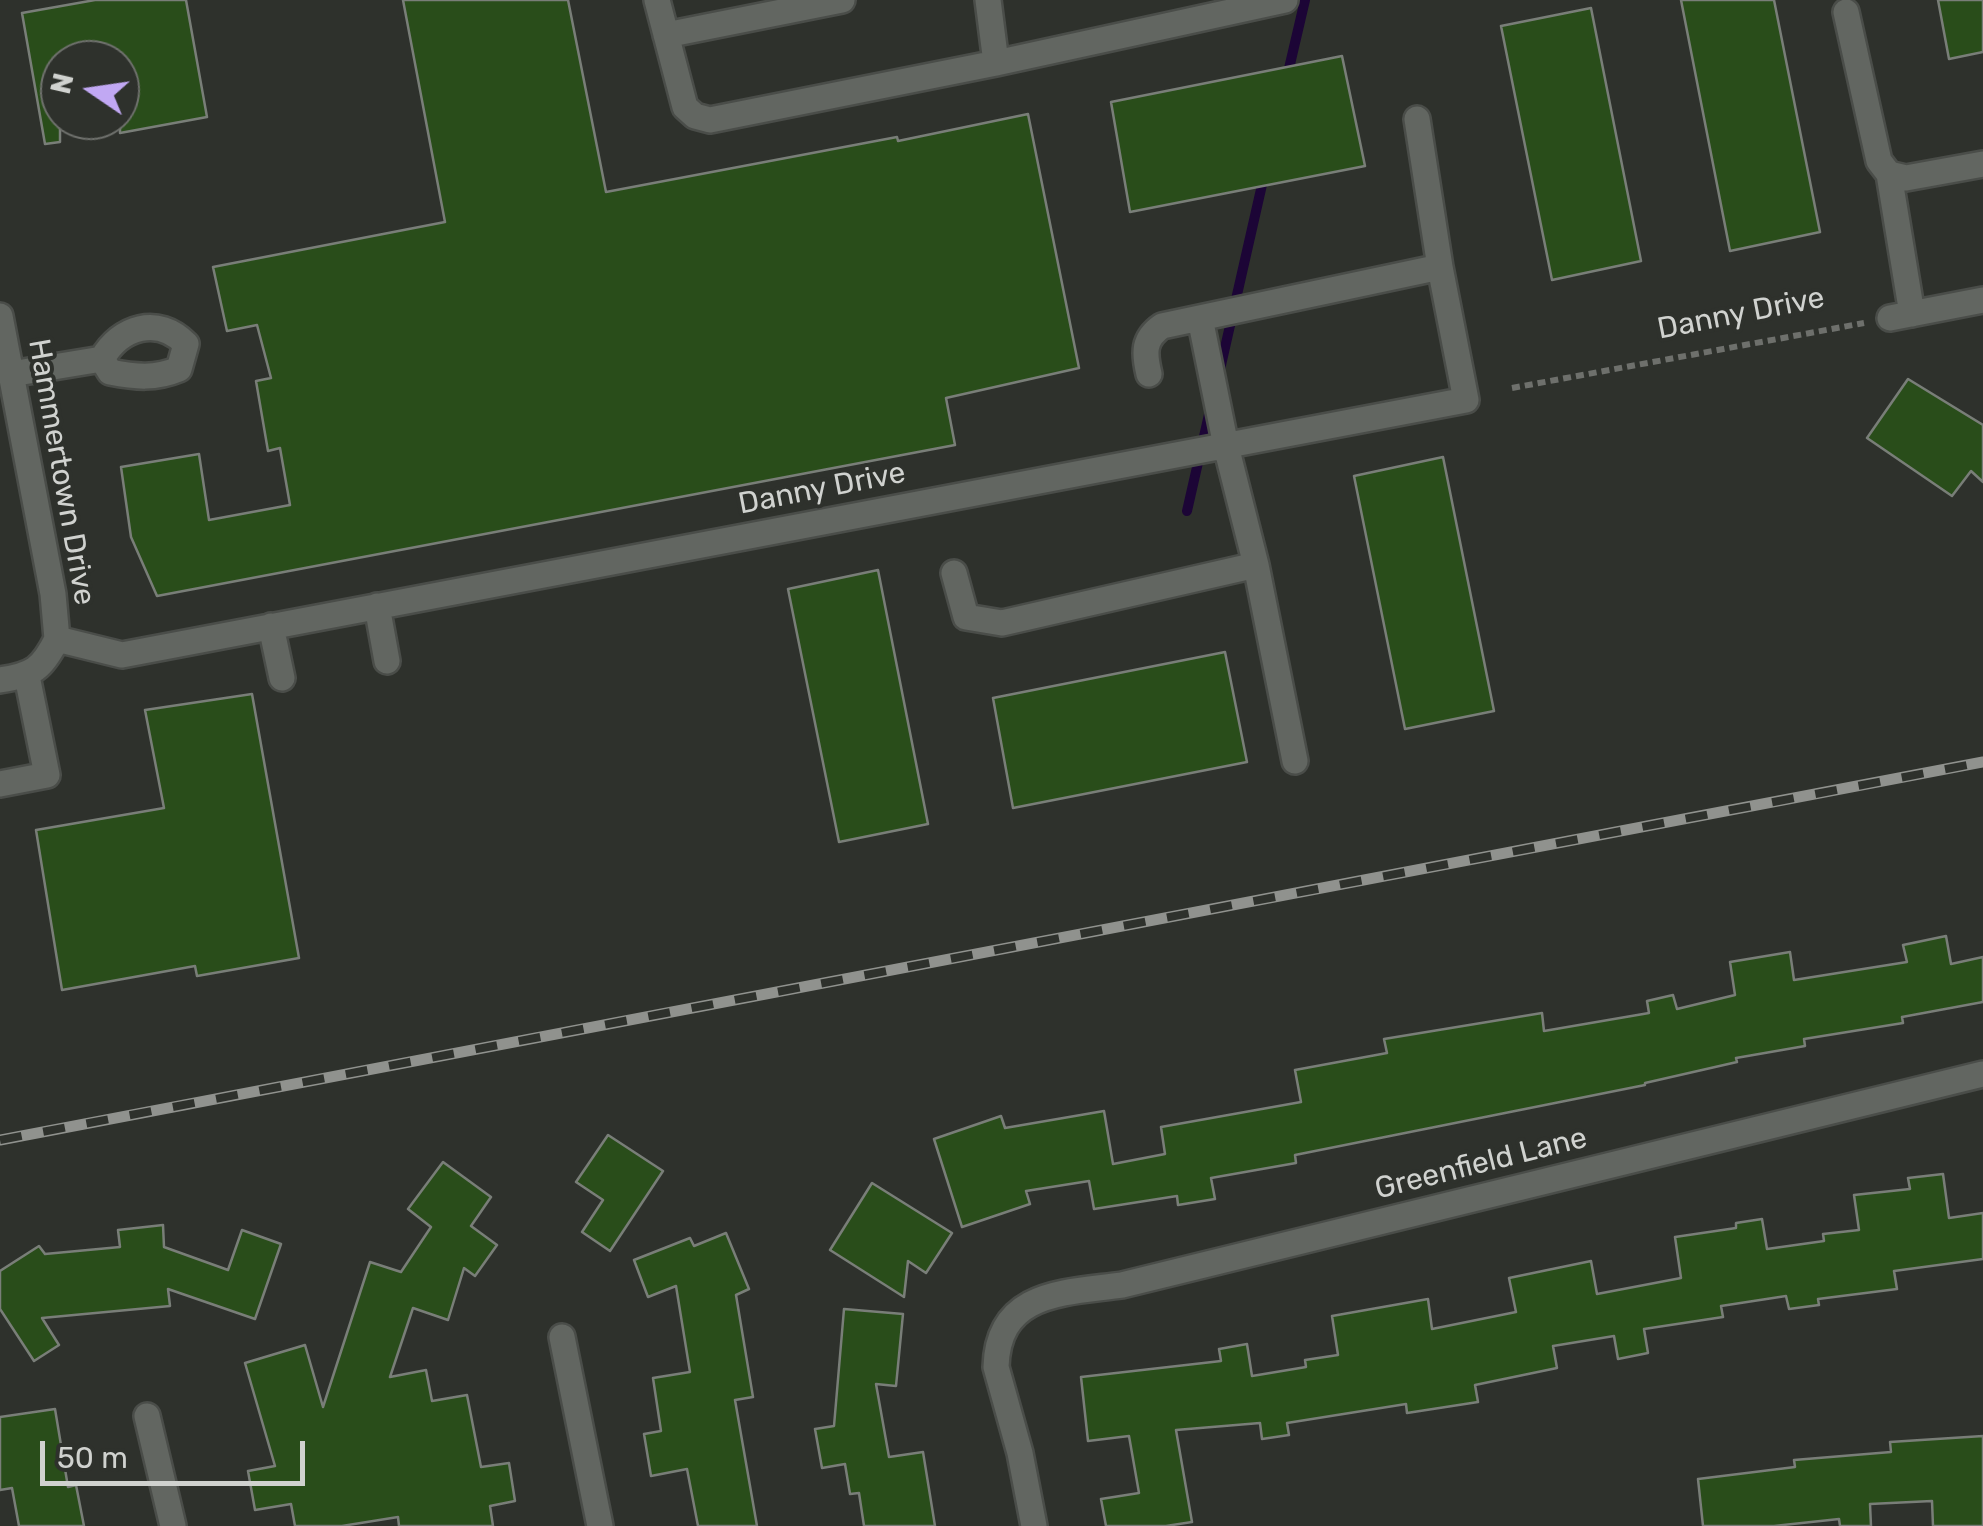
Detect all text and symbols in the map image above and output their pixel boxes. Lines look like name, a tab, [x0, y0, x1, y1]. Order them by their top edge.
north arrow	[40, 40, 140, 140]
text: N	[44, 70, 81, 97]
street label: Danny Drive	[1655, 280, 1827, 348]
street label: Hammertown Drive	[20, 336, 102, 608]
street label: Danny Drive	[736, 455, 908, 523]
street label: Greenfield Lane	[1371, 1120, 1591, 1208]
scale bar	[45, 1421, 310, 1483]
text: 50 m	[57, 1440, 128, 1476]

